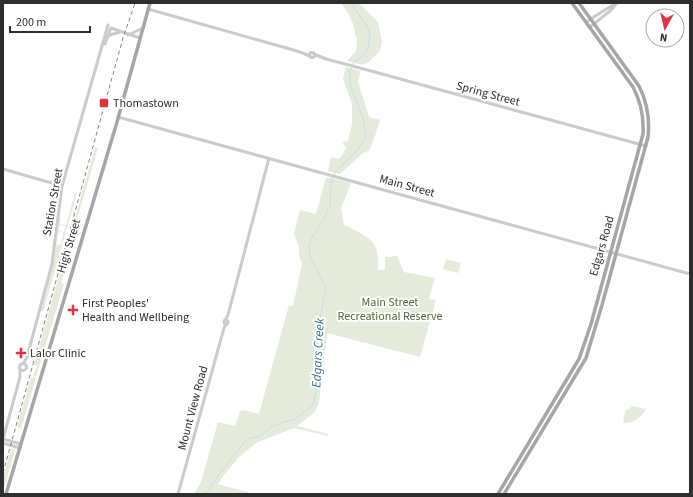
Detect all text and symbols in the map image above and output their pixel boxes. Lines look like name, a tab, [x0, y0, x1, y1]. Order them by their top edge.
scale bar	[10, 8, 90, 34]
north arrow	[645, 8, 685, 48]
text: 200 m	[16, 14, 46, 31]
text: N	[659, 29, 668, 45]
street label: Spring Street	[454, 77, 522, 111]
place label: Thomastown	[113, 95, 179, 112]
marker: Thomastown	[98, 97, 110, 109]
street label: Station Street	[39, 167, 67, 237]
street label: Main Street	[377, 170, 437, 202]
street label: Edgars Road	[585, 214, 619, 278]
street label: High Street	[53, 217, 85, 275]
park label: Main Street Recreational Reserve	[337, 294, 443, 325]
place label: First Peoples' Health and Wellbeing	[82, 295, 189, 326]
marker: First Peoples' Health and Wellbeing	[67, 304, 79, 316]
water label: Edgars Creek	[307, 317, 329, 388]
place label: Lalor Clinic	[30, 345, 86, 362]
marker: Lalor Clinic	[15, 347, 27, 359]
street label: Mount View Road	[174, 364, 212, 452]

